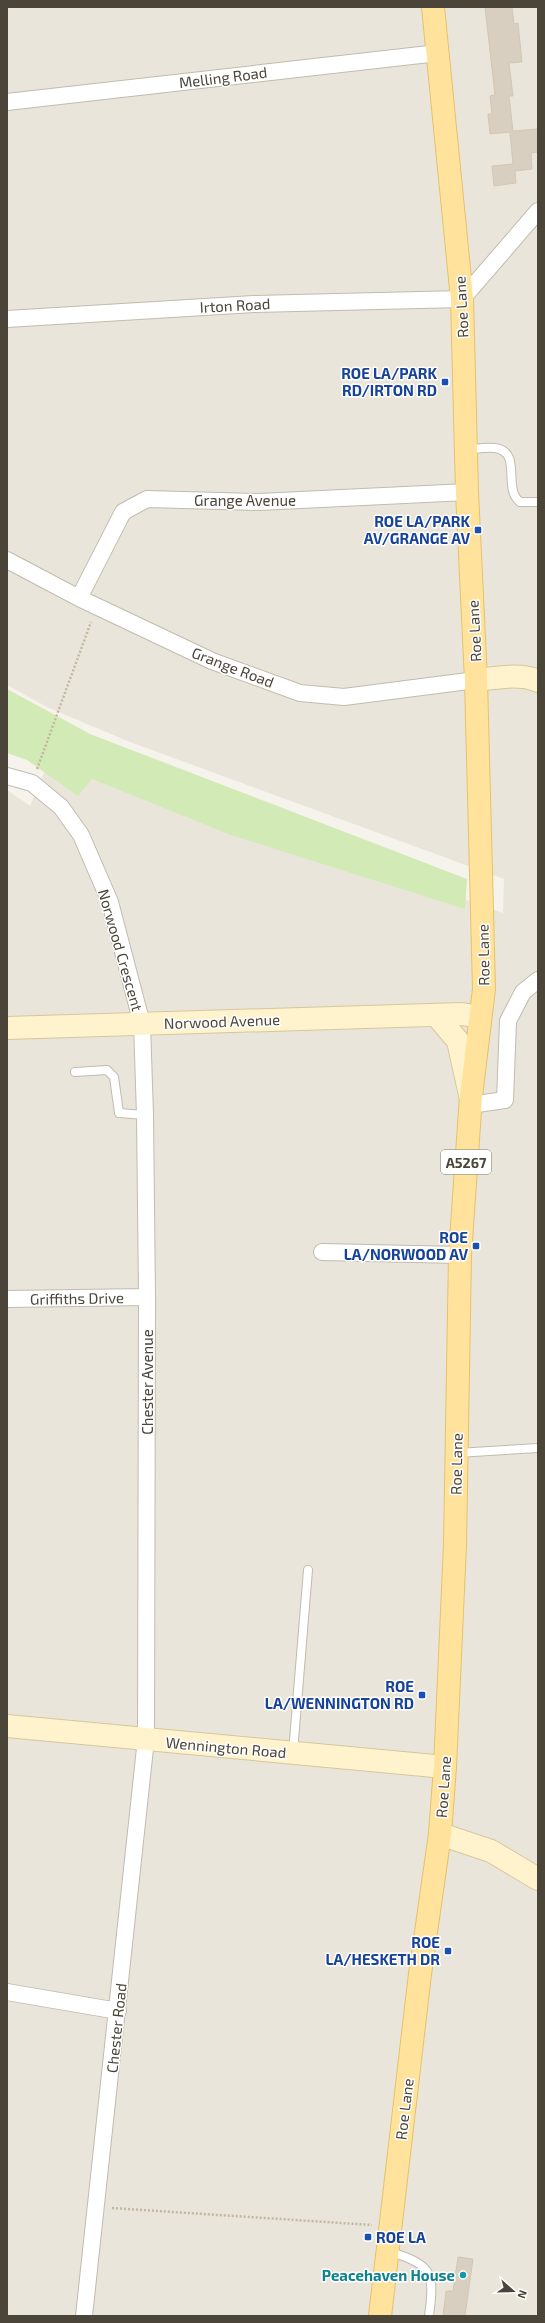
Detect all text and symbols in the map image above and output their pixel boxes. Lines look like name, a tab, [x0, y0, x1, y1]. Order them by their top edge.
street label: Melling Road	[178, 63, 268, 91]
street label: Roe Lane	[450, 276, 472, 338]
street label: Irton Road	[199, 294, 271, 316]
place label: ROE LA/PARK RD/IRTON RD	[341, 364, 437, 399]
marker: ROE LA/PARK RD/IRTON RD	[440, 377, 450, 387]
street label: Grange Avenue	[194, 491, 296, 509]
place label: ROE LA/PARK AV/GRANGE AV	[364, 512, 470, 547]
marker: ROE LA/PARK AV/GRANGE AV	[473, 525, 483, 535]
street label: Roe Lane	[463, 600, 485, 662]
street label: Grange Road	[189, 643, 277, 691]
street label: Norwood Crescent	[95, 887, 147, 1013]
street label: Roe Lane	[473, 924, 493, 986]
street label: Norwood Avenue	[164, 1010, 280, 1032]
road number: A5267	[441, 1150, 491, 1174]
place label: ROE LA/NORWOOD AV	[344, 1228, 468, 1263]
marker: ROE LA/NORWOOD AV	[471, 1241, 481, 1251]
street label: Griffiths Drive	[30, 1288, 124, 1308]
street label: Chester Avenue	[138, 1329, 156, 1435]
street label: Roe Lane	[446, 1433, 466, 1495]
place label: ROE LA/WENNINGTON RD	[265, 1677, 414, 1712]
marker: ROE LA/WENNINGTON RD	[417, 1690, 427, 1700]
street label: Wennington Road	[165, 1733, 287, 1761]
street label: Roe Lane	[432, 1756, 454, 1818]
place label: ROE LA/HESKETH DR	[325, 1933, 440, 1968]
marker: ROE LA/HESKETH DR	[443, 1946, 453, 1956]
street label: Chester Road	[102, 1982, 130, 2074]
street label: Roe Lane	[391, 2077, 417, 2141]
place label: ROE LA	[376, 2228, 426, 2246]
marker: ROE LA	[363, 2232, 373, 2242]
place label: Peacehaven House	[322, 2266, 455, 2284]
marker: Peacehaven House	[458, 2270, 468, 2280]
north arrow	[493, 2271, 533, 2311]
text: N	[515, 2289, 530, 2301]

